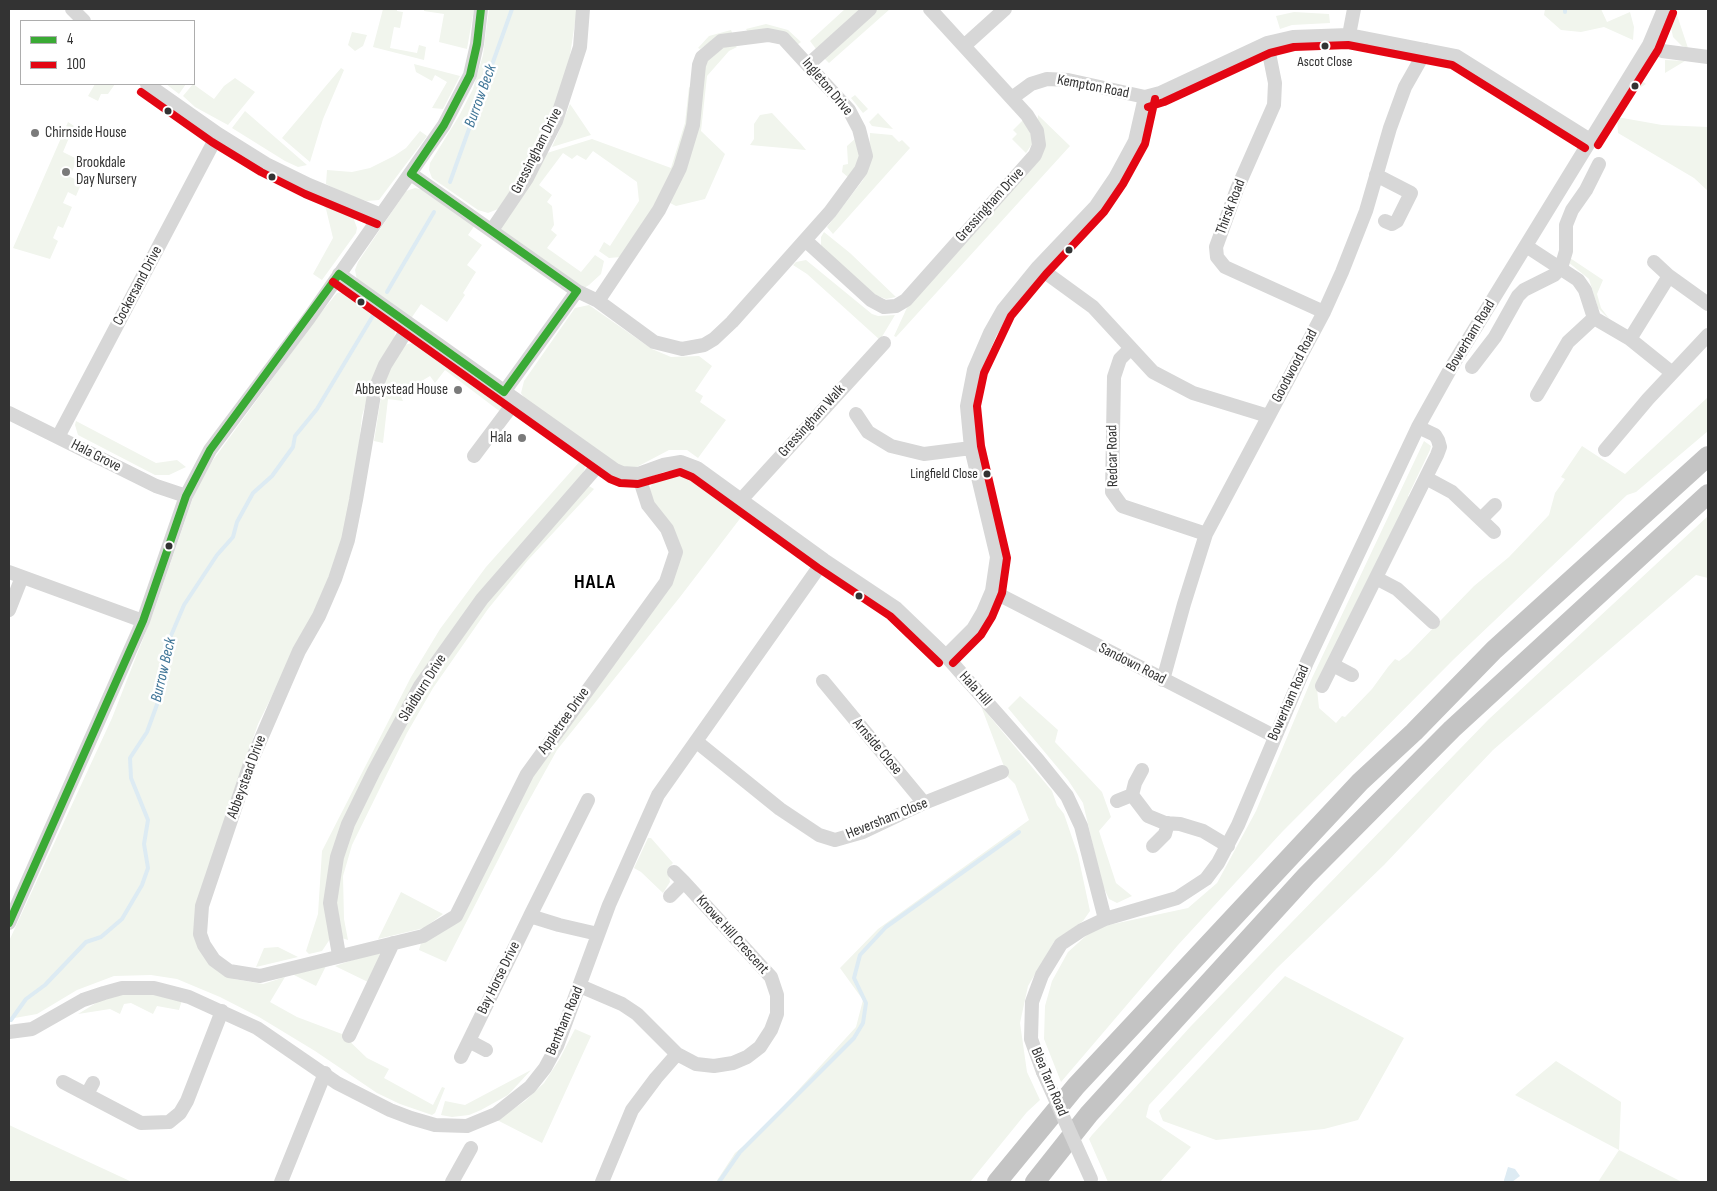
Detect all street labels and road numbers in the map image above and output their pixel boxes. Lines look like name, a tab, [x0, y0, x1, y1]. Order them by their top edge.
street label: Ingleton Drive	[798, 54, 856, 120]
street label: Kempton Road	[1056, 71, 1130, 103]
street label: Gressingham Drive	[508, 105, 566, 197]
street label: Gressingham Drive	[952, 164, 1028, 246]
street label: Thirsk Road	[1212, 177, 1250, 237]
street label: Cockersand Drive	[110, 243, 166, 329]
street label: Bowerham Road	[1442, 297, 1500, 375]
street label: Goodwood Road	[1268, 326, 1322, 406]
street label: Gressingham Walk	[775, 381, 849, 461]
street label: Redcar Road	[1103, 425, 1123, 487]
street label: Hala Grove	[68, 436, 124, 476]
street label: Sandown Road	[1095, 639, 1169, 689]
street label: Slaidburn Drive	[395, 651, 451, 725]
street label: Bowerham Road	[1264, 662, 1314, 744]
street label: Hala Hill	[955, 668, 995, 710]
street label: Appletree Drive	[534, 684, 594, 758]
street label: Arnside Close	[848, 715, 906, 779]
street label: Abbeystead Drive	[224, 733, 270, 821]
street label: Heversham Close	[843, 794, 931, 844]
street label: Knowe Hill Crescent	[692, 892, 772, 978]
street label: Bay Horse Drive	[474, 939, 524, 1017]
street label: Bentham Road	[542, 984, 588, 1058]
street label: Blea Tarn Road	[1027, 1045, 1071, 1119]

